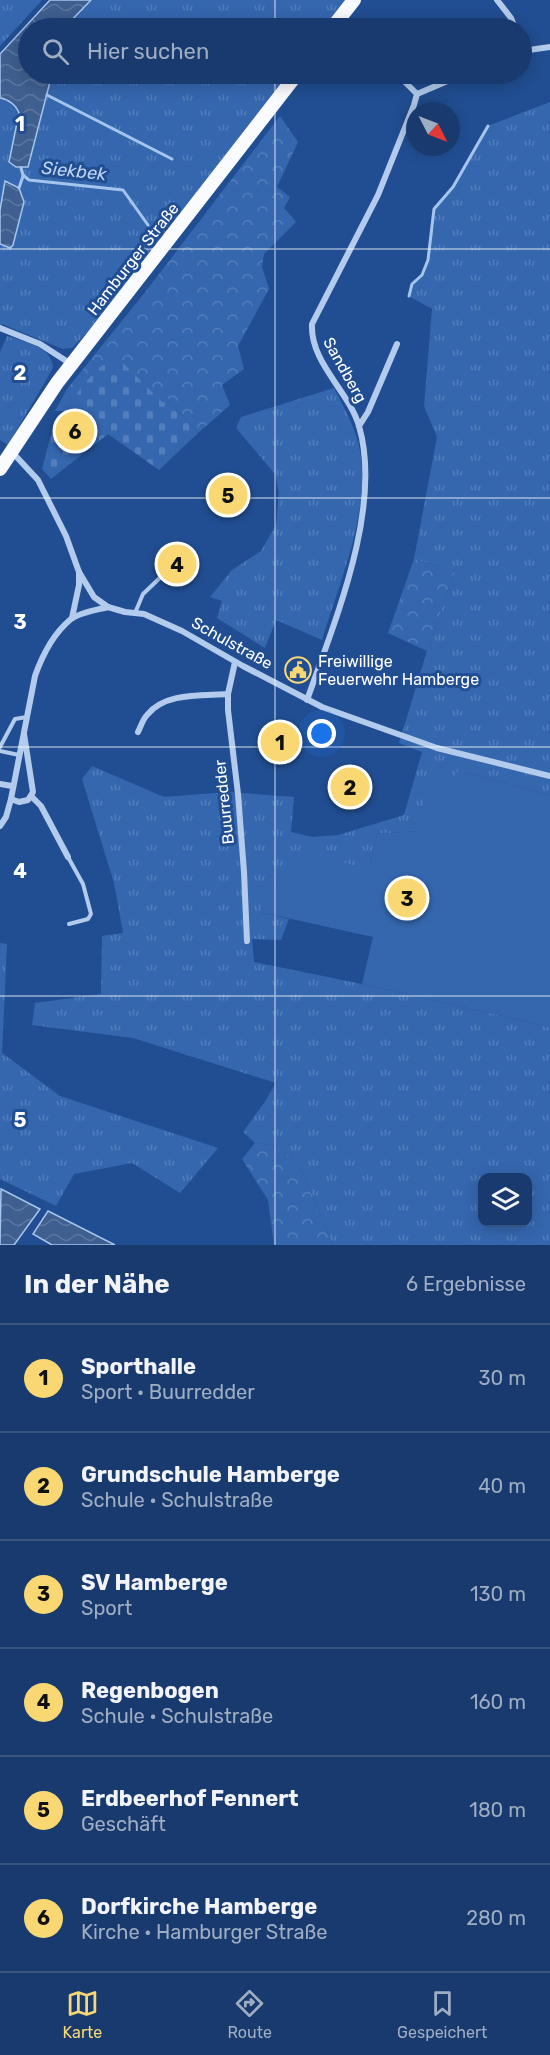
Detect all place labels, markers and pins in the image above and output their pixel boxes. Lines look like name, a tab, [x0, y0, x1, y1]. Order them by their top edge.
pin: 6	[56, 408, 94, 454]
pin: 5	[208, 472, 248, 518]
pin: 4	[158, 542, 196, 586]
place label: Freiwillige Feuerwehr Hamberge	[318, 652, 479, 689]
public building icon: Freiwillige Feuerwehr Hamberge	[283, 655, 313, 685]
pin: 1	[260, 720, 300, 764]
pin: 2	[330, 764, 370, 810]
pin: 3	[388, 876, 426, 920]

